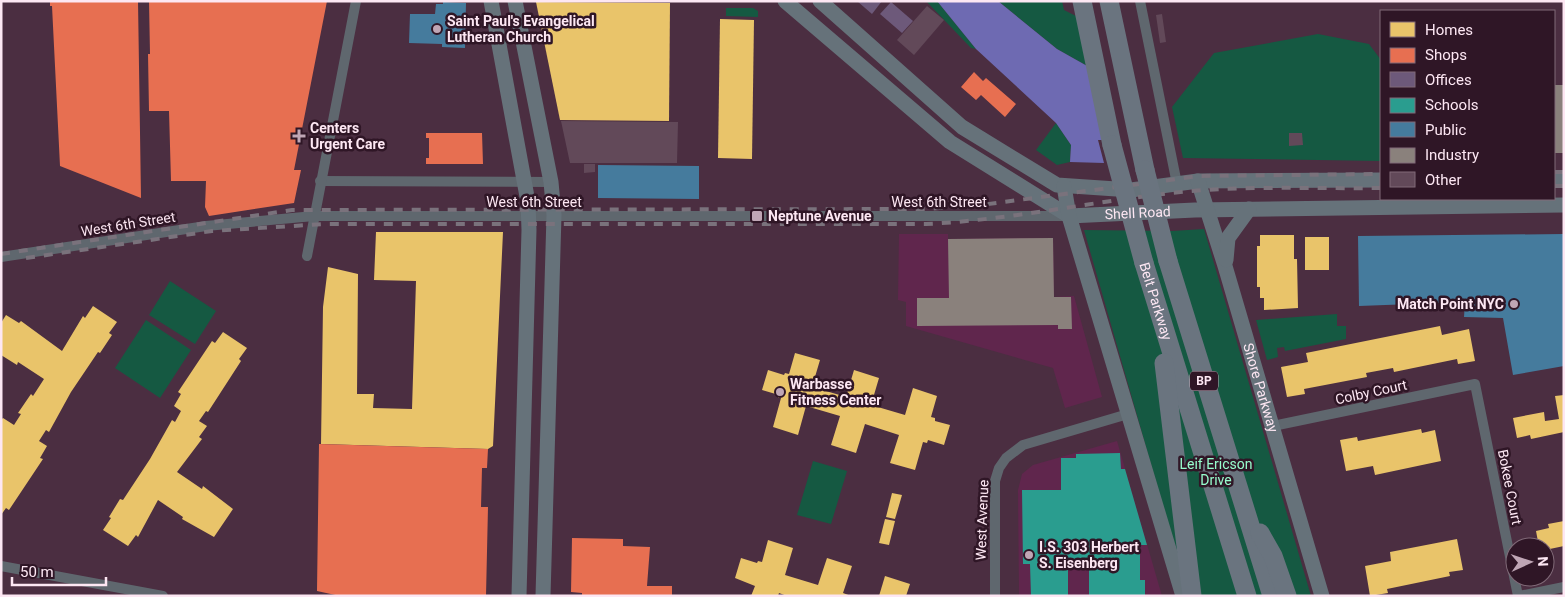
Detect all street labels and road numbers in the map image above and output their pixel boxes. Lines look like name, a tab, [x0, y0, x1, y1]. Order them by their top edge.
street label: West 6th Street	[486, 194, 582, 210]
street label: West 6th Street	[891, 194, 987, 210]
street label: Shell Road	[1104, 203, 1171, 222]
street label: West 6th Street	[80, 209, 177, 239]
street label: Belt Parkway	[1136, 260, 1175, 342]
street label: Shore Parkway	[1240, 341, 1282, 435]
road number: BP	[1190, 372, 1218, 391]
street label: Colby Court	[1334, 377, 1409, 407]
street label: Bokee Court	[1495, 448, 1525, 526]
street label: West Avenue	[973, 479, 991, 561]

